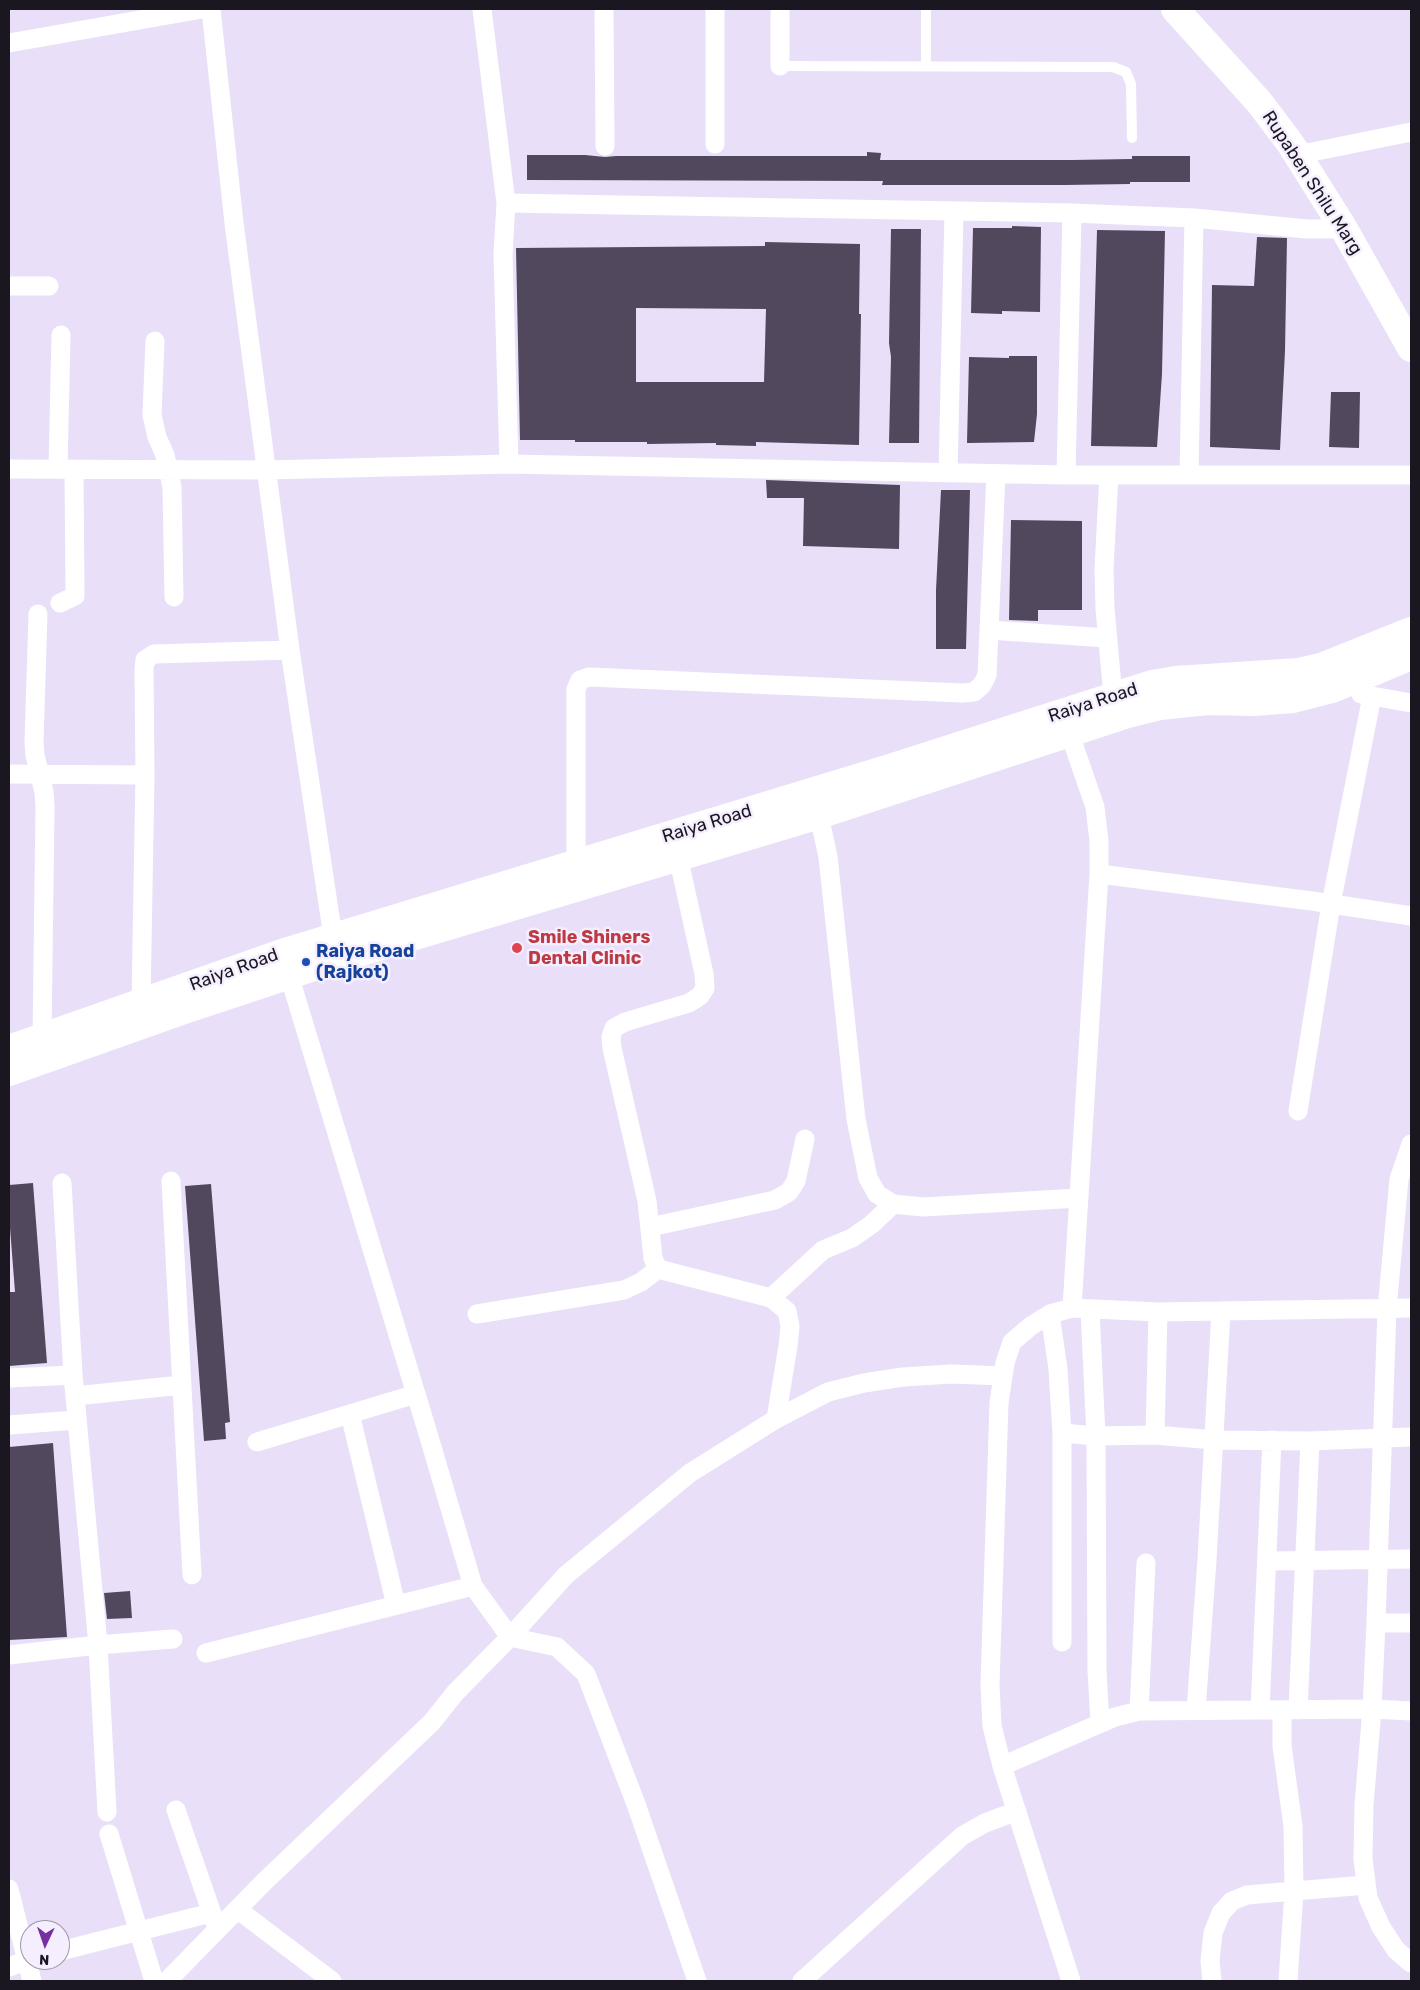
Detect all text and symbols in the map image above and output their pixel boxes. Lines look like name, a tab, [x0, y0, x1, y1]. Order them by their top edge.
street label: Rupaben Shilu Marg	[1257, 107, 1367, 259]
street label: Raiya Road	[1046, 678, 1140, 728]
street label: Raiya Road	[660, 800, 754, 848]
place label: Smile Shiners Dental Clinic	[528, 927, 650, 970]
place label: Raiya Road (Rajkot)	[316, 941, 414, 984]
marker: Smile Shiners Dental Clinic	[510, 941, 524, 955]
street label: Raiya Road	[187, 944, 281, 996]
marker: Raiya Road (Rajkot)	[300, 956, 312, 968]
north arrow	[20, 1920, 70, 1970]
text: N	[39, 1951, 50, 1968]

